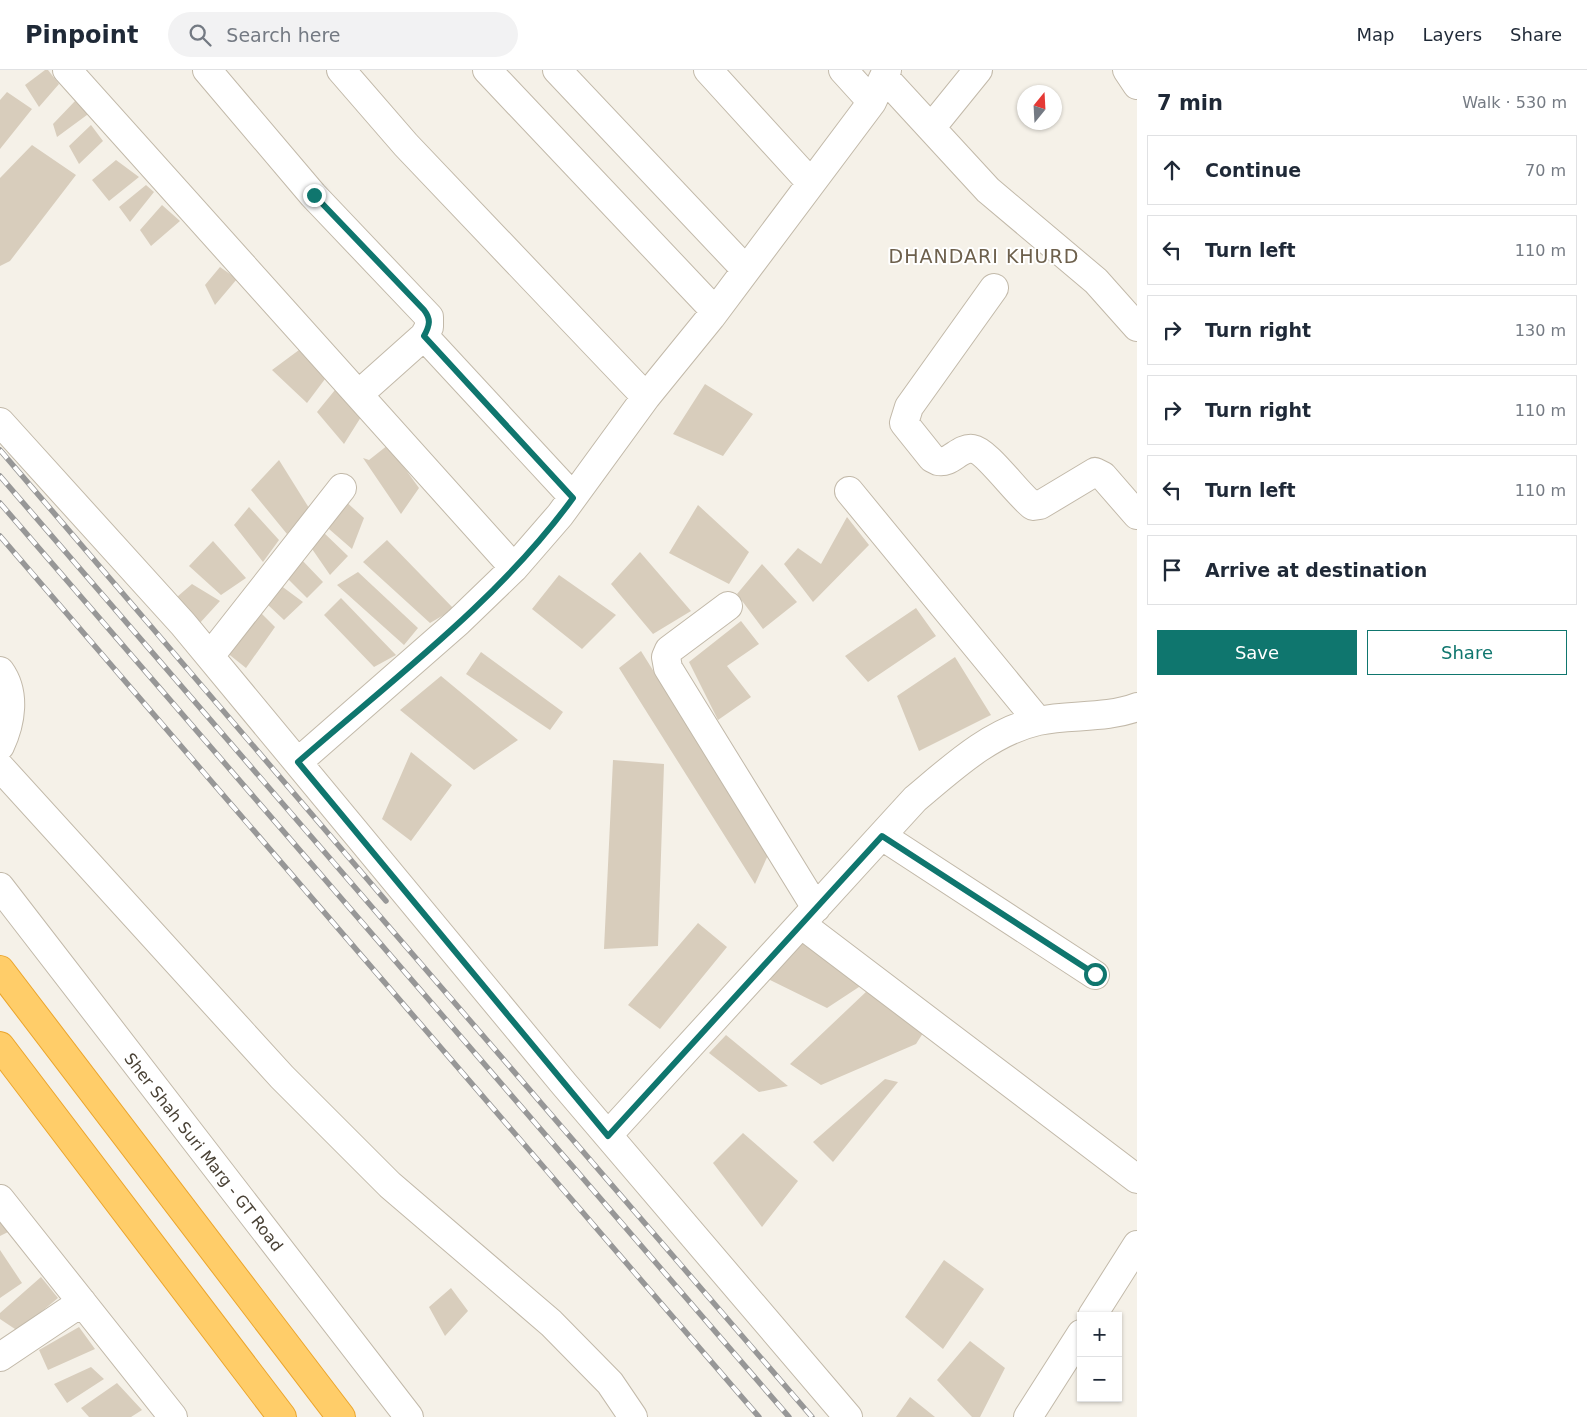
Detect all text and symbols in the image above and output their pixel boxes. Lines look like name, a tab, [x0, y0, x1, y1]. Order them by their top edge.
search box	[168, 12, 518, 57]
text: Pinpoint	[25, 21, 138, 49]
icon: search	[186, 21, 214, 49]
text: Search here	[226, 24, 341, 46]
text: Map	[1356, 24, 1394, 45]
text: Layers	[1422, 24, 1482, 45]
text: Share	[1510, 24, 1562, 45]
north arrow	[1017, 85, 1062, 130]
text: 7 min	[1157, 91, 1223, 115]
text: Walk · 530 m	[1462, 93, 1567, 112]
icon: ahead	[1158, 156, 1186, 184]
text: Continue	[1205, 159, 1301, 181]
text: 70 m	[1525, 161, 1566, 180]
route end	[303, 184, 326, 207]
icon: left	[1158, 236, 1186, 264]
text: Turn left	[1205, 239, 1296, 261]
text: 110 m	[1515, 241, 1566, 260]
district label: DHANDARI KHURD	[889, 245, 1079, 267]
icon: right	[1158, 316, 1186, 344]
text: Turn right	[1205, 319, 1311, 341]
text: 130 m	[1515, 321, 1566, 340]
icon: right	[1158, 396, 1186, 424]
text: Turn right	[1205, 399, 1311, 421]
text: 110 m	[1515, 401, 1566, 420]
icon: left	[1158, 476, 1186, 504]
text: Turn left	[1205, 479, 1296, 501]
text: 110 m	[1515, 481, 1566, 500]
icon: arrive	[1158, 556, 1186, 584]
text: Arrive at destination	[1205, 559, 1427, 581]
button: Save	[1157, 630, 1357, 675]
button: Share	[1367, 630, 1567, 675]
route start	[1084, 963, 1107, 986]
street label: Sher Shah Suri Marg - GT Road	[120, 1049, 287, 1255]
map controls	[1077, 1312, 1122, 1402]
button: +	[1077, 1312, 1122, 1357]
button: −	[1077, 1357, 1122, 1402]

